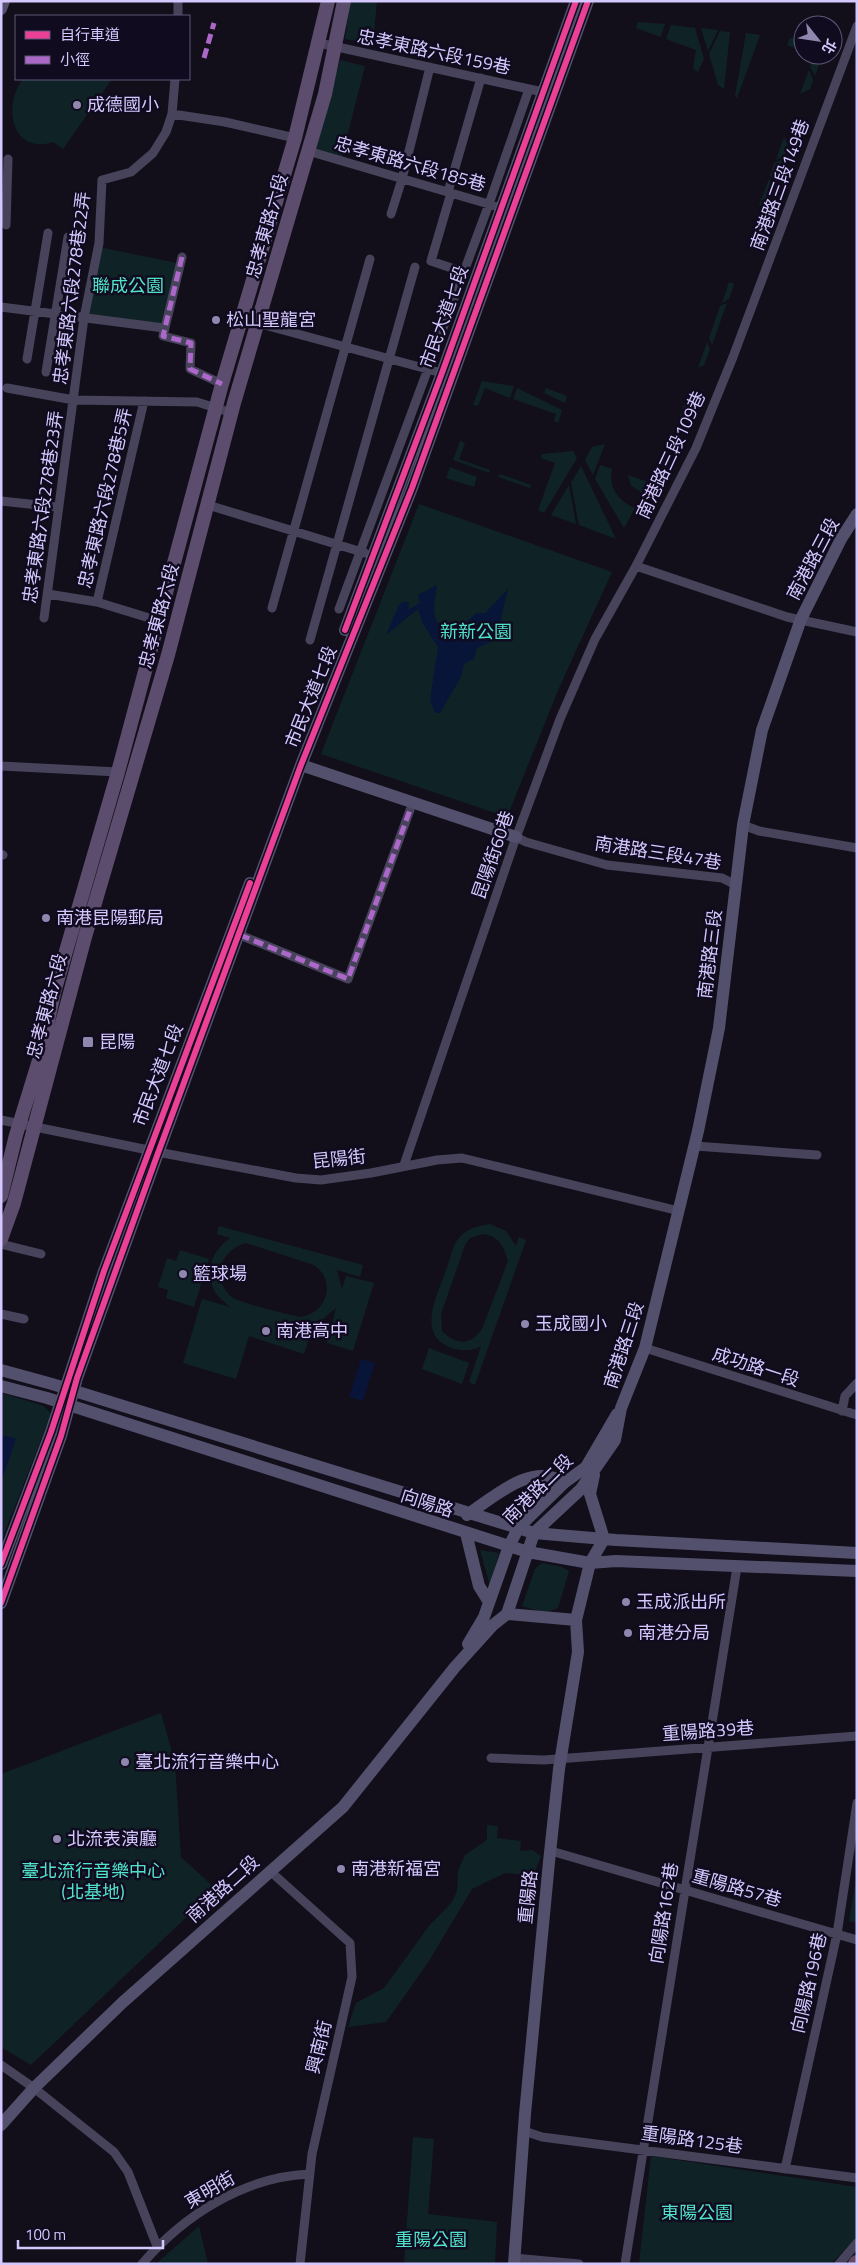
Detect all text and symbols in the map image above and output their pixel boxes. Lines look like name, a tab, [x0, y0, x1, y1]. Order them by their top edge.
legend	[15, 15, 190, 80]
north arrow	[793, 15, 843, 65]
street label: 忠孝東路六段159巷	[355, 22, 513, 81]
text: 自行車道	[60, 23, 120, 46]
text: 北	[817, 35, 842, 58]
text: 小徑	[60, 48, 90, 71]
place label: 成德國小	[87, 91, 159, 118]
marker: 成德國小	[71, 99, 83, 111]
street label: 南港路三段149巷	[743, 115, 816, 254]
street label: 忠孝東路六段185巷	[331, 129, 489, 198]
street label: 忠孝東路六段	[239, 170, 294, 281]
street label: 忠孝東路六段278巷22弄	[46, 190, 97, 386]
street label: 市民大道七段	[412, 261, 475, 372]
park label: 聯成公園	[92, 272, 164, 299]
place label: 松山聖龍宮	[226, 306, 316, 333]
marker: 松山聖龍宮	[210, 314, 222, 326]
street label: 南港路三段109巷	[629, 386, 712, 523]
street label: 忠孝東路六段278巷5弄	[71, 405, 138, 591]
street label: 忠孝東路六段278巷23弄	[16, 409, 69, 605]
street label: 南港路三段	[780, 513, 846, 605]
street label: 忠孝東路六段	[132, 560, 186, 672]
park label: 新新公園	[440, 618, 512, 645]
street label: 市民大道七段	[278, 642, 343, 752]
street label: 昆陽街60巷	[465, 807, 520, 903]
street label: 南港路三段47巷	[593, 829, 723, 876]
place label: 南港昆陽郵局	[56, 904, 164, 931]
street label: 南港路三段	[691, 908, 728, 1000]
marker: 南港昆陽郵局	[40, 912, 52, 924]
street label: 忠孝東路六段	[20, 950, 74, 1062]
street label: 市民大道七段	[126, 1020, 189, 1130]
place label: 昆陽	[99, 1028, 135, 1055]
marker: 昆陽	[81, 1035, 95, 1049]
street label: 昆陽街	[311, 1142, 367, 1175]
place label: 籃球場	[193, 1260, 247, 1287]
marker: 籃球場	[177, 1268, 189, 1280]
street label: 南港路三段	[597, 1298, 650, 1392]
place label: 玉成國小	[535, 1310, 607, 1337]
place label: 南港高中	[276, 1317, 348, 1344]
marker: 玉成國小	[519, 1318, 531, 1330]
marker: 南港高中	[260, 1325, 272, 1337]
street label: 成功路一段	[709, 1340, 803, 1393]
street label: 南港路二段	[496, 1447, 579, 1530]
street label: 向陽路	[397, 1481, 457, 1524]
place label: 玉成派出所	[636, 1588, 726, 1615]
marker: 玉成派出所	[620, 1596, 632, 1608]
place label: 南港分局	[638, 1619, 710, 1646]
marker: 南港分局	[622, 1627, 634, 1639]
street label: 重陽路39巷	[661, 1714, 755, 1747]
place label: 臺北流行音樂中心	[135, 1748, 279, 1775]
marker: 臺北流行音樂中心	[119, 1756, 131, 1768]
place label: 北流表演廳	[67, 1825, 157, 1852]
marker: 北流表演廳	[51, 1833, 63, 1845]
street label: 南港路二段	[180, 1848, 265, 1929]
place label: 南港新福宮	[351, 1855, 441, 1882]
park label: 臺北流行音樂中心 (北基地)	[21, 1857, 165, 1905]
street label: 向陽路162巷	[642, 1860, 685, 1966]
street label: 重陽路57巷	[689, 1862, 785, 1913]
marker: 南港新福宮	[335, 1863, 347, 1875]
street label: 重陽路	[511, 1869, 544, 1925]
street label: 向陽路196巷	[784, 1930, 833, 2036]
street label: 興南街	[299, 2017, 338, 2076]
street label: 重陽路125巷	[640, 2119, 745, 2160]
street label: 東明街	[180, 2164, 240, 2215]
park label: 東陽公園	[661, 2199, 733, 2226]
scale bar	[18, 2218, 162, 2250]
text: 100 m	[25, 2223, 66, 2246]
park label: 重陽公園	[395, 2226, 467, 2253]

